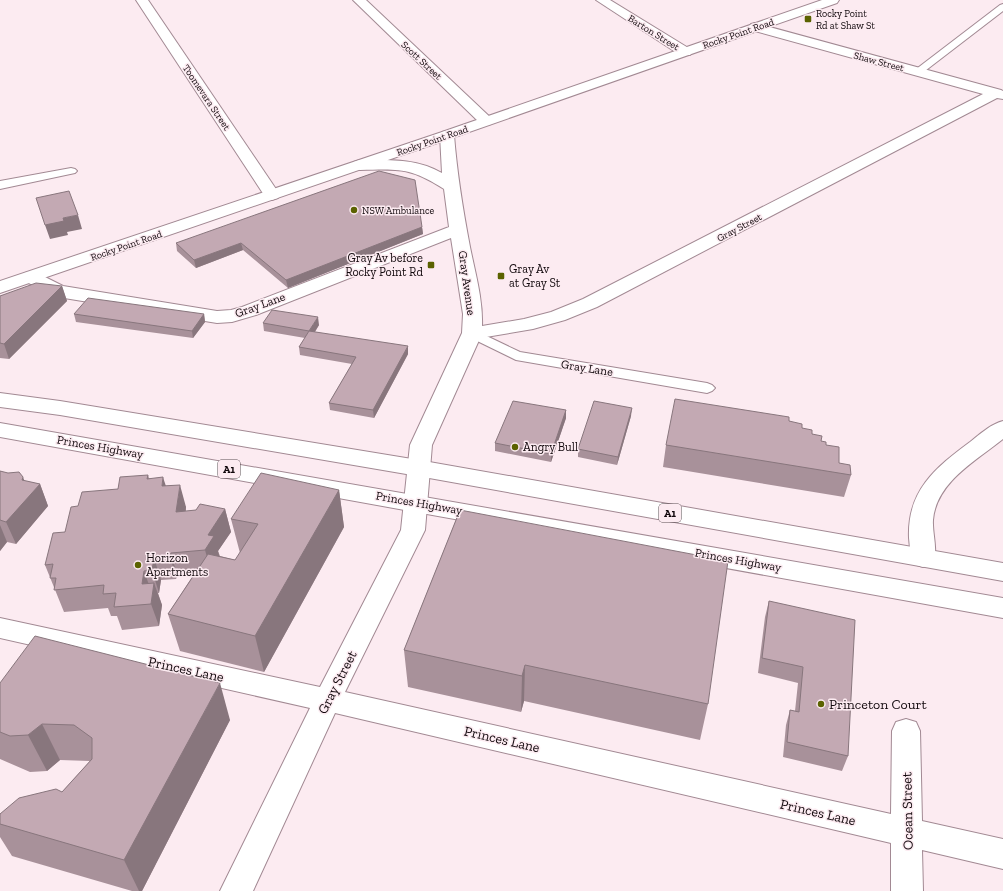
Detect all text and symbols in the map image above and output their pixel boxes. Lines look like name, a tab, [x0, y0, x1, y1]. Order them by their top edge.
place label: Rocky Point Rd at Shaw St	[816, 8, 875, 32]
street label: Barton Street	[626, 12, 682, 54]
marker: Rocky Point Rd at Shaw St	[803, 14, 813, 24]
street label: Rocky Point Road	[701, 16, 776, 52]
street label: Scott Street	[399, 39, 444, 83]
street label: Shaw Street	[852, 49, 906, 75]
street label: Toomevara Street	[180, 62, 233, 133]
street label: Rocky Point Road	[395, 123, 470, 159]
marker: NSW Ambulance	[349, 205, 359, 215]
place label: NSW Ambulance	[362, 205, 435, 217]
street label: Gray Street	[715, 211, 764, 245]
street label: Rocky Point Road	[89, 228, 164, 264]
street label: Gray Avenue	[456, 250, 479, 317]
place label: Gray Av before Rocky Point Rd	[345, 251, 423, 279]
marker: Gray Av before Rocky Point Rd	[426, 260, 436, 270]
place label: Gray Av at Gray St	[509, 262, 561, 290]
marker: Gray Av at Gray St	[496, 271, 506, 281]
street label: Gray Lane	[233, 289, 287, 321]
street label: Gray Lane	[560, 357, 614, 379]
street label: Princes Highway	[56, 432, 145, 462]
place label: Angry Bull	[523, 440, 578, 454]
marker: Angry Bull	[510, 442, 520, 452]
road number: A1	[218, 460, 240, 478]
street label: Princes Highway	[375, 488, 464, 518]
road number: A1	[659, 504, 681, 522]
street label: Princes Highway	[694, 545, 783, 575]
place label: Horizon Apartments	[146, 551, 208, 579]
marker: Horizon Apartments	[133, 560, 143, 570]
street label: Gray Street	[314, 647, 361, 717]
street label: Princes Lane	[146, 653, 226, 686]
place label: Princeton Court	[829, 696, 927, 713]
marker: Princeton Court	[816, 699, 826, 709]
street label: Princes Lane	[462, 723, 542, 757]
street label: Ocean Street	[898, 771, 917, 850]
street label: Princes Lane	[778, 796, 858, 830]

